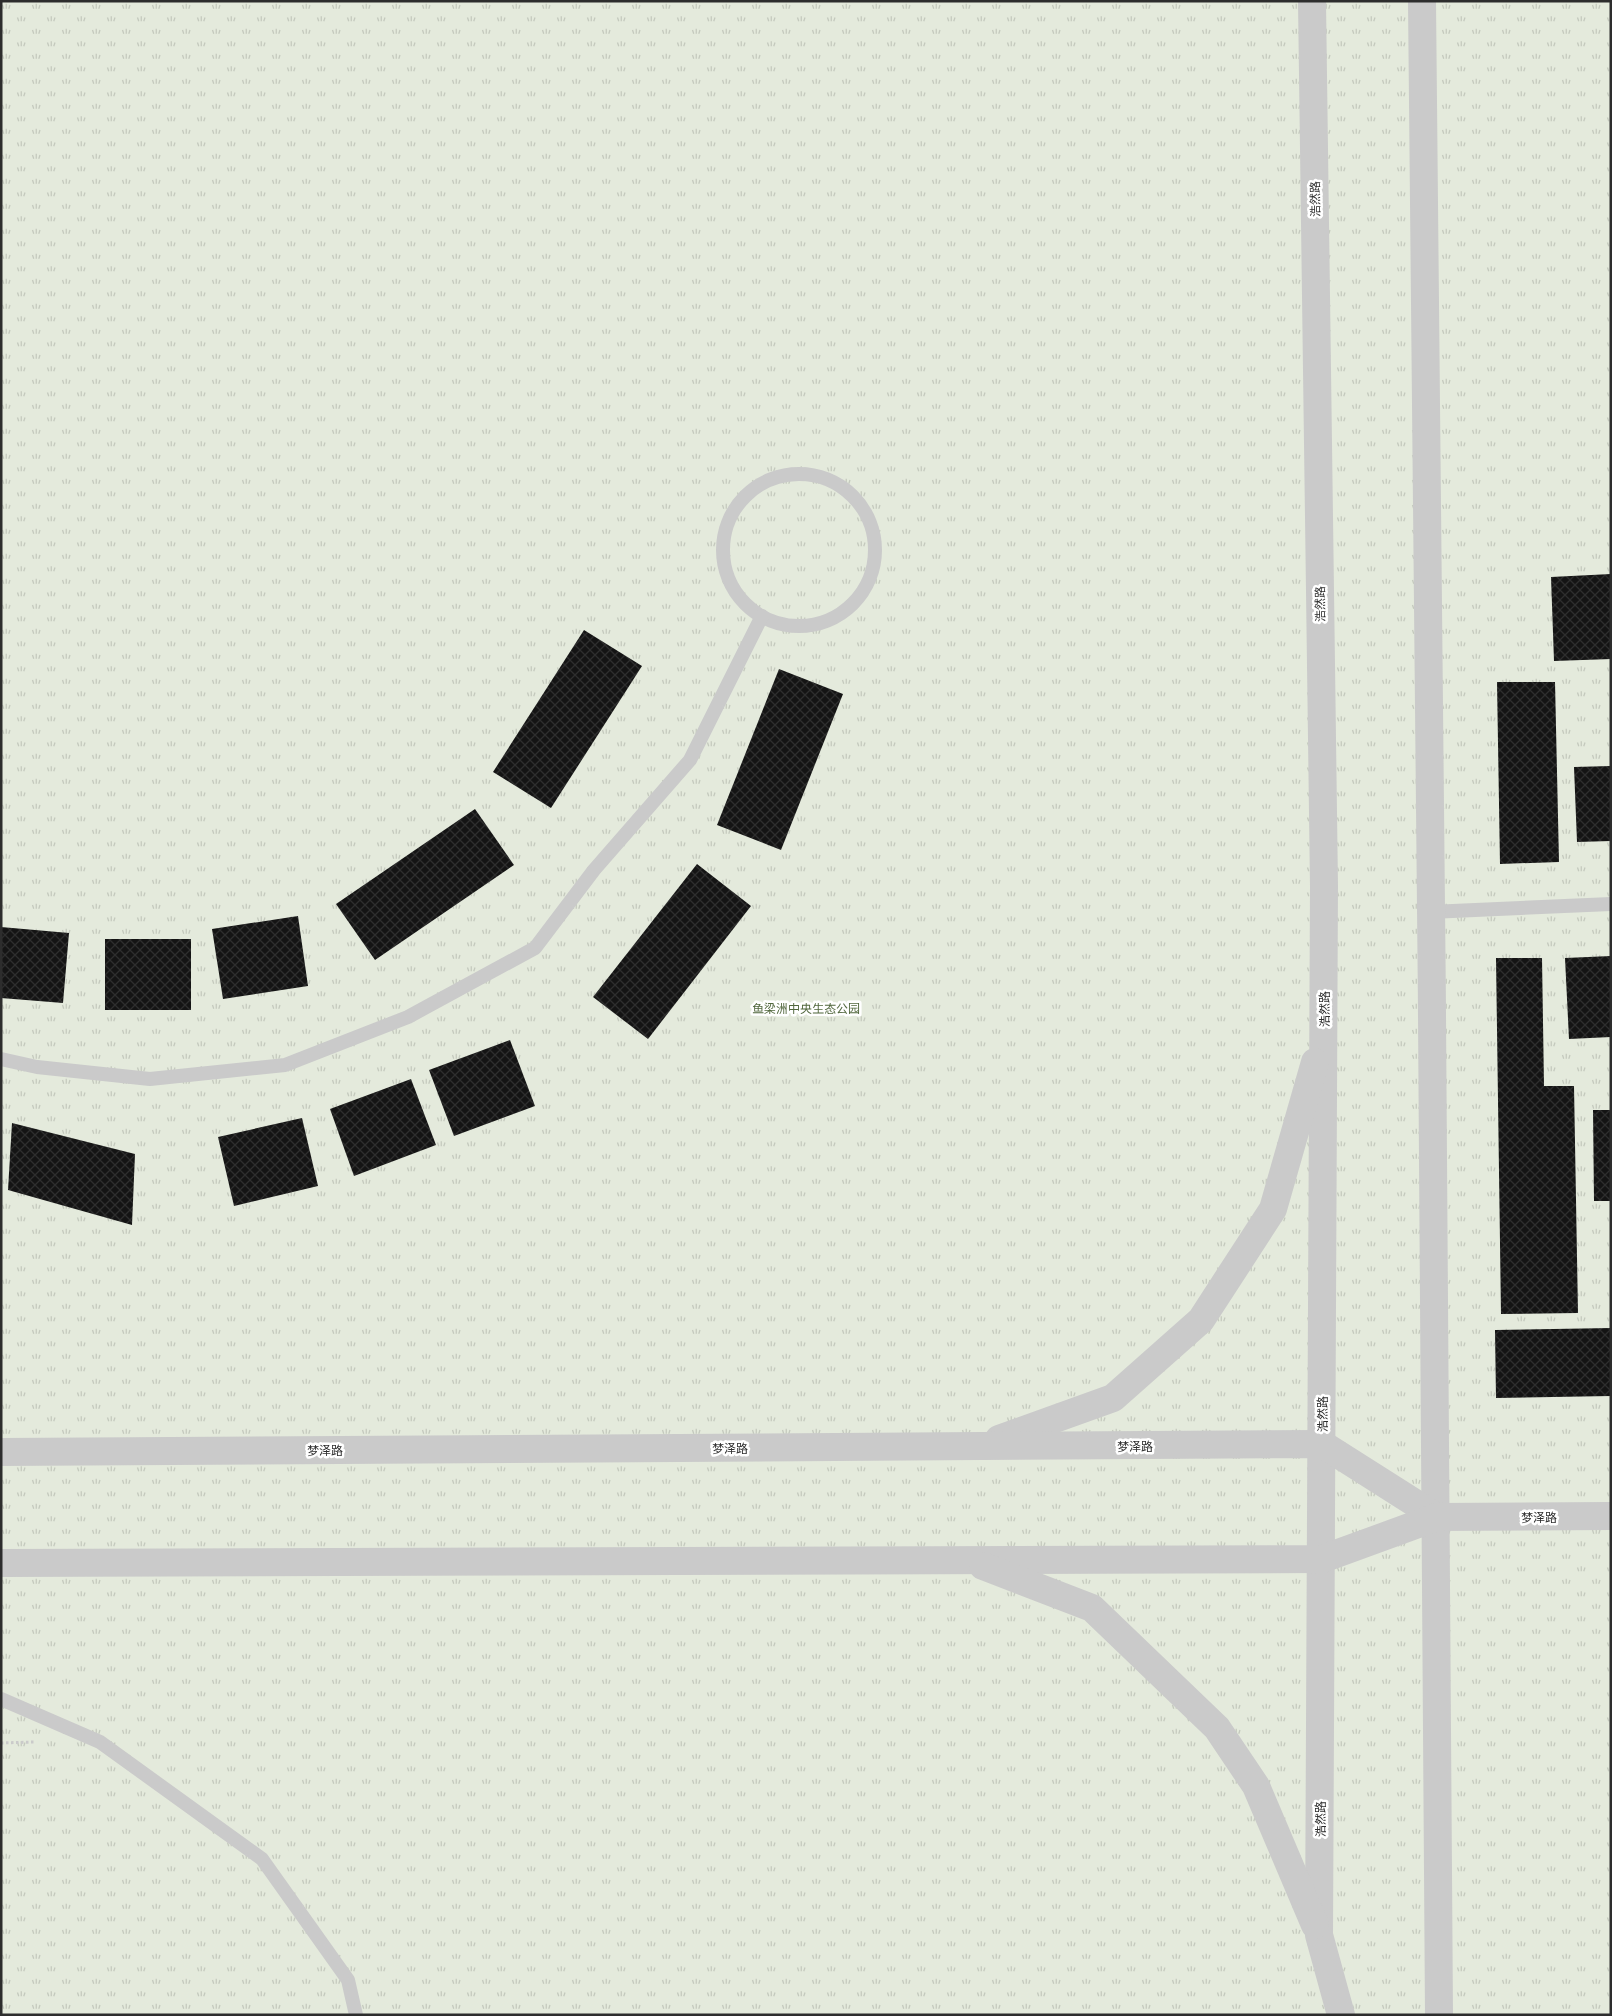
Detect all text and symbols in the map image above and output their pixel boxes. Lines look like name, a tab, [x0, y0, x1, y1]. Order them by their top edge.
street label: 浩然路	[1306, 181, 1324, 217]
street label: 浩然路	[1311, 586, 1329, 622]
street label: 浩然路	[1316, 991, 1333, 1027]
park label: 鱼梁洲中央生态公园	[752, 1000, 860, 1017]
street label: 浩然路	[1314, 1396, 1331, 1432]
street label: 梦泽路	[1117, 1438, 1153, 1455]
street label: 梦泽路	[712, 1440, 748, 1457]
street label: 梦泽路	[307, 1442, 343, 1459]
street label: 梦泽路	[1521, 1509, 1557, 1526]
street label: 浩然路	[1312, 1801, 1329, 1837]

